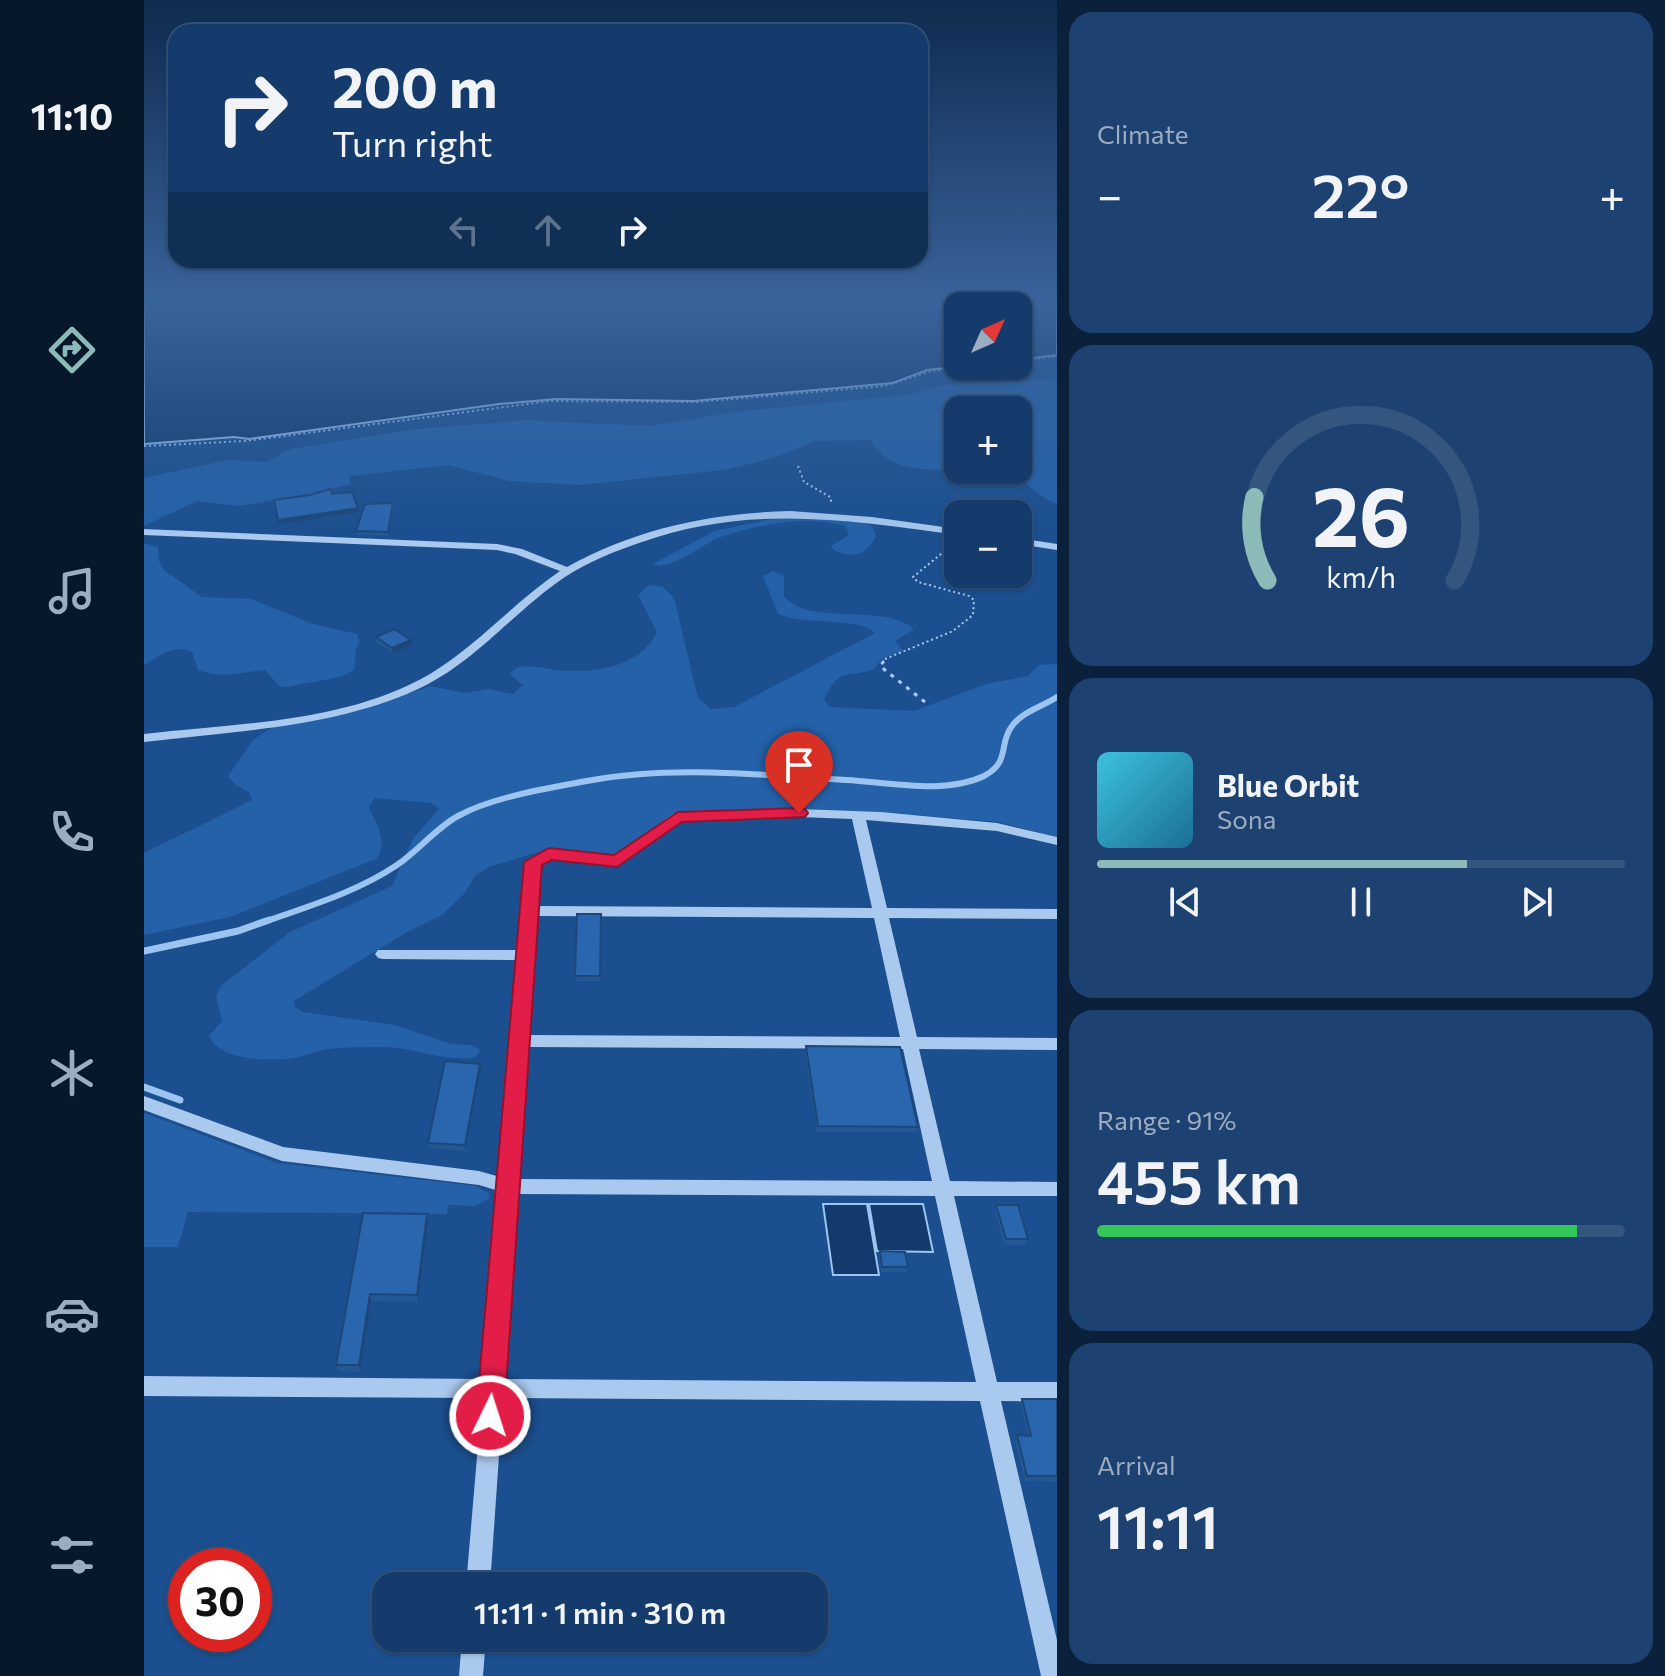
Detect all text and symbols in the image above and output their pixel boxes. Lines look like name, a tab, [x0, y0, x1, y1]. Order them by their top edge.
text: 200 m	[332, 51, 498, 120]
icon: right	[200, 56, 304, 160]
text: 11:10	[31, 93, 113, 137]
text: Climate	[1097, 118, 1189, 149]
text: Turn right	[332, 120, 493, 164]
text: 22°	[1312, 157, 1409, 230]
text: −	[1097, 167, 1122, 221]
text: +	[1599, 167, 1625, 221]
icon: left	[442, 208, 486, 252]
icon: ahead	[526, 208, 570, 252]
icon: right	[610, 208, 654, 252]
north arrow	[944, 292, 1032, 380]
map controls	[944, 292, 1032, 588]
icon: directions	[44, 322, 100, 378]
button: +	[944, 396, 1032, 484]
text: 26	[1312, 462, 1410, 564]
button: −	[944, 500, 1032, 588]
text: km/h	[1326, 559, 1396, 594]
icon: music	[44, 563, 100, 619]
pin	[765, 731, 833, 813]
icon: arrive	[777, 743, 821, 787]
text: Blue Orbit	[1217, 766, 1359, 803]
text: Sona	[1217, 803, 1276, 834]
icon: phone	[44, 804, 100, 860]
icon: previous	[1163, 880, 1207, 924]
icon: pause	[1339, 880, 1383, 924]
icon: next	[1515, 880, 1559, 924]
icon: climate	[44, 1045, 100, 1101]
text: Range · 91%	[1097, 1104, 1236, 1135]
text: 455 km	[1097, 1143, 1301, 1216]
icon: car	[44, 1286, 100, 1342]
position arrow	[448, 1374, 532, 1458]
text: Arrival	[1097, 1449, 1176, 1480]
text: 11:11	[1097, 1488, 1219, 1561]
icon: filters	[44, 1527, 100, 1583]
speed limit sign: 30	[168, 1548, 272, 1652]
text: 11:11 · 1 min · 310 m	[474, 1593, 726, 1630]

